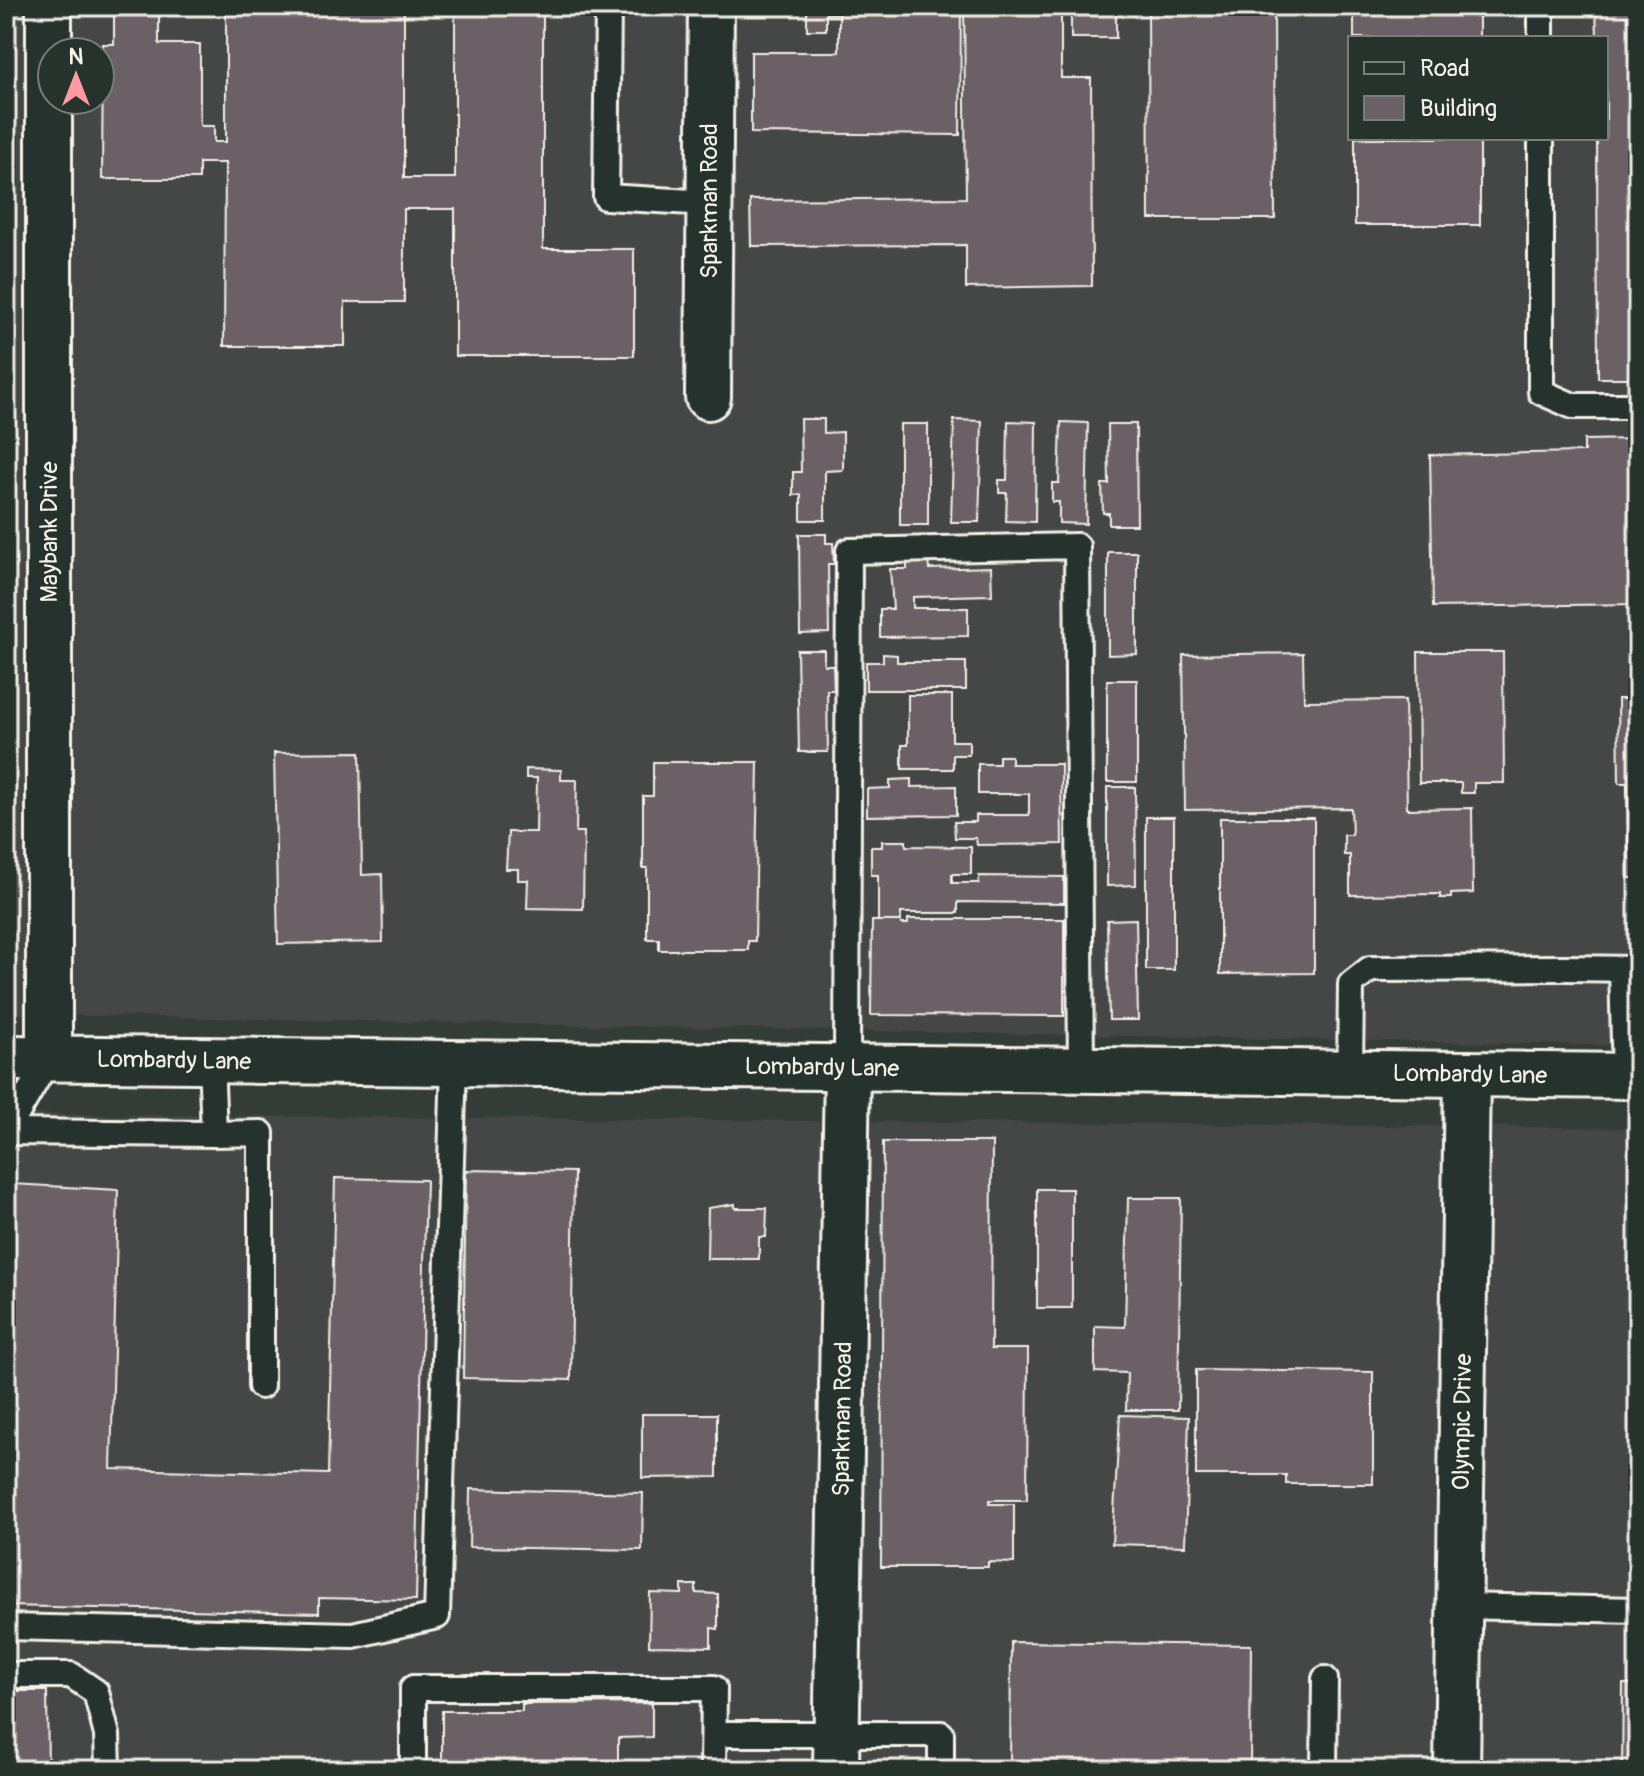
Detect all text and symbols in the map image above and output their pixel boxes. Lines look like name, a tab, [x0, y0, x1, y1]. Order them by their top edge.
north arrow	[36, 36, 116, 116]
legend	[1348, 36, 1608, 140]
text: N	[69, 43, 84, 71]
text: Road	[1420, 54, 1470, 83]
text: Building	[1420, 94, 1497, 123]
street label: Sparkman Road	[695, 123, 724, 279]
street label: Maybank Drive	[35, 461, 64, 602]
street label: Lombardy Lane	[96, 1045, 252, 1076]
street label: Lombardy Lane	[744, 1052, 900, 1083]
street label: Lombardy Lane	[1392, 1059, 1548, 1090]
street label: Sparkman Road	[827, 1341, 858, 1497]
street label: Olympic Drive	[1447, 1353, 1478, 1491]

